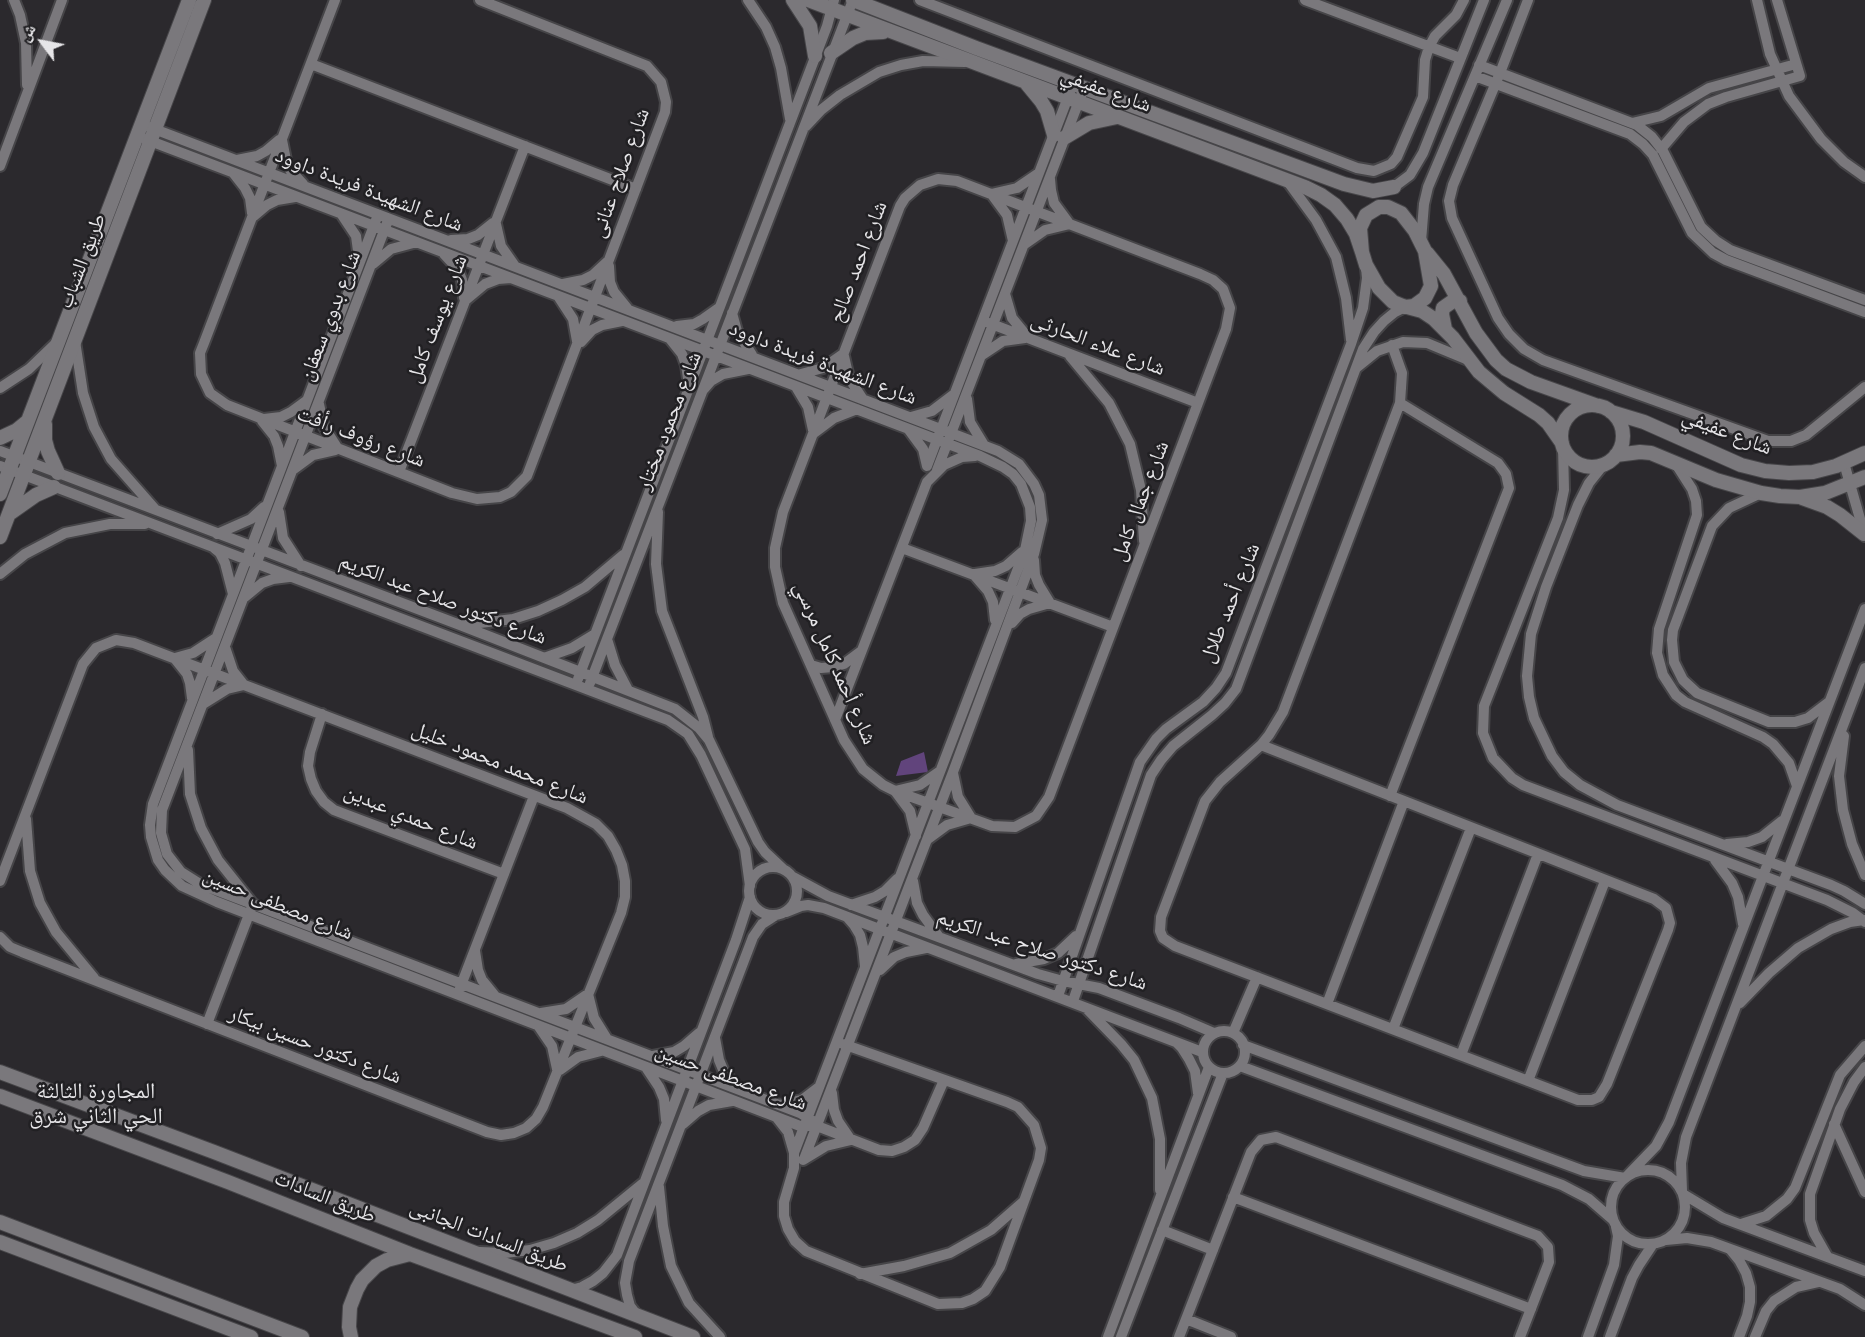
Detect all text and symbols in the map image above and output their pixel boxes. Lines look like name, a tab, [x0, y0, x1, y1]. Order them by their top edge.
north arrow	[12, 12, 72, 72]
text: ش	[14, 20, 40, 45]
street label: شارع عفيفي	[1057, 62, 1155, 118]
street label: شارع صلاح عنانى	[585, 105, 655, 241]
street label: شارع الشهيدة فريدة داوود	[272, 143, 466, 237]
street label: شارع احمد صالح	[823, 198, 893, 326]
street label: طريق الشباب	[52, 210, 112, 312]
street label: شارع بدوي سعفان	[294, 247, 366, 385]
street label: شارع يوسف كامل	[401, 252, 473, 386]
street label: شارع علاء الحارثى	[1027, 307, 1169, 381]
street label: شارع الشهيدة فريدة داوود	[726, 316, 920, 410]
street label: شارع محمود مختار	[631, 348, 707, 494]
street label: شارع رؤوف رأفت	[293, 401, 429, 473]
street label: شارع عفيفي	[1678, 403, 1776, 461]
street label: شارع جمال كامل	[1106, 437, 1174, 565]
street label: شارع أحمد طلال	[1195, 539, 1265, 667]
street label: شارع دكتور صلاح عبد الكريم	[336, 548, 550, 650]
street label: شارع أحمد كامل مرسي	[788, 578, 882, 748]
street label: شارع محمد محمود خليل	[408, 716, 592, 810]
street label: شارع حمدي عبدين	[340, 779, 482, 855]
street label: شارع مصطفى حسين	[199, 862, 357, 946]
street label: شارع دكتور صلاح عبد الكريم	[934, 904, 1150, 996]
street label: شارع دكتور حسين بيكار	[225, 1000, 405, 1090]
street label: شارع مصطفى حسين	[652, 1038, 810, 1116]
district label: المجاورة الثالثة الحي الثاني شرق	[29, 1078, 163, 1130]
street label: طريق السادات	[271, 1165, 379, 1229]
street label: طريق السادات الجانبى	[406, 1194, 572, 1278]

